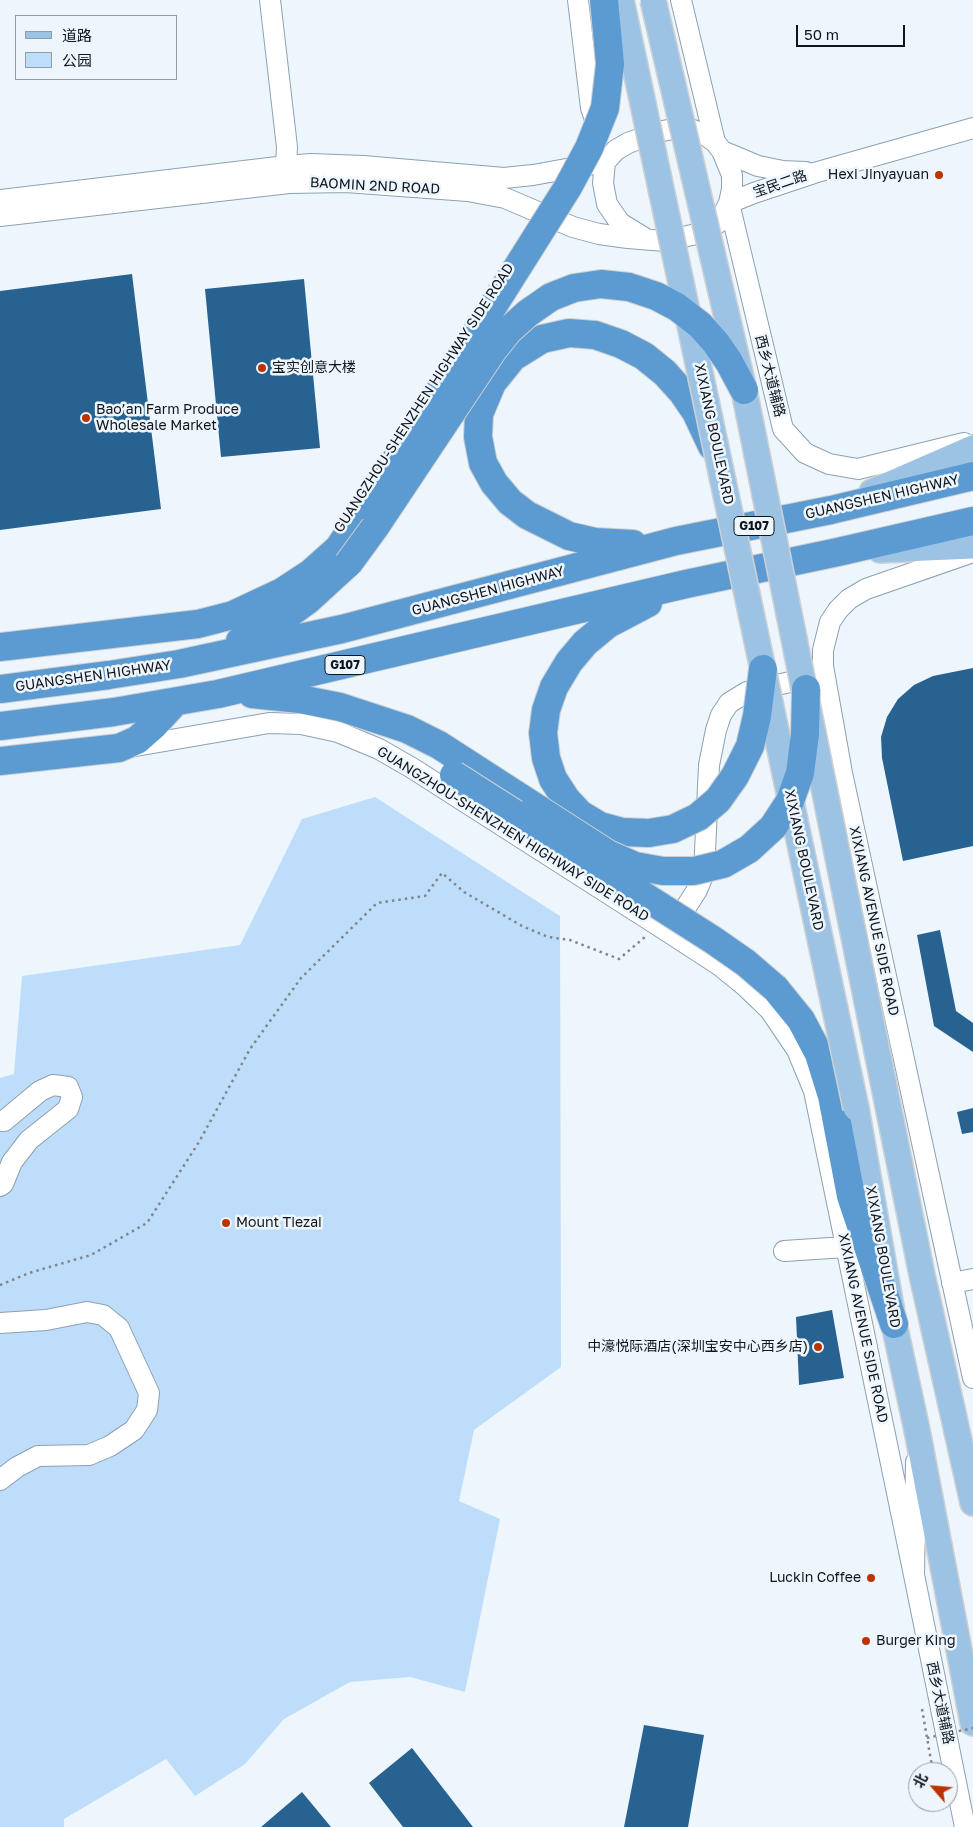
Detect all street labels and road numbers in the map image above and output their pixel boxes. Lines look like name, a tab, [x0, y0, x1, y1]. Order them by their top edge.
street label: 宝民二路	[751, 167, 809, 201]
street label: BAOMIN 2ND ROAD	[310, 174, 440, 198]
street label: GUANGZHOU-SHENZHEN HIGHWAY SIDE ROAD	[331, 260, 517, 536]
street label: 西乡大道辅路	[752, 333, 788, 419]
street label: XIXIANG BOULEVARD	[691, 362, 737, 506]
street label: GUANGSHEN HIGHWAY	[804, 471, 960, 523]
road number: G107	[734, 516, 774, 536]
street label: GUANGSHEN HIGHWAY	[410, 563, 566, 619]
road number: G107	[325, 656, 365, 674]
street label: GUANGSHEN HIGHWAY	[14, 657, 172, 695]
street label: GUANGZHOU-SHENZHEN HIGHWAY SIDE ROAD	[374, 743, 652, 925]
street label: XIXIANG BOULEVARD	[781, 788, 827, 932]
street label: XIXIANG AVENUE SIDE ROAD	[846, 825, 902, 1017]
street label: XIXIANG BOULEVARD	[862, 1185, 904, 1329]
street label: XIXIANG AVENUE SIDE ROAD	[835, 1232, 891, 1424]
street label: 西乡大道辅路	[923, 1660, 957, 1746]

